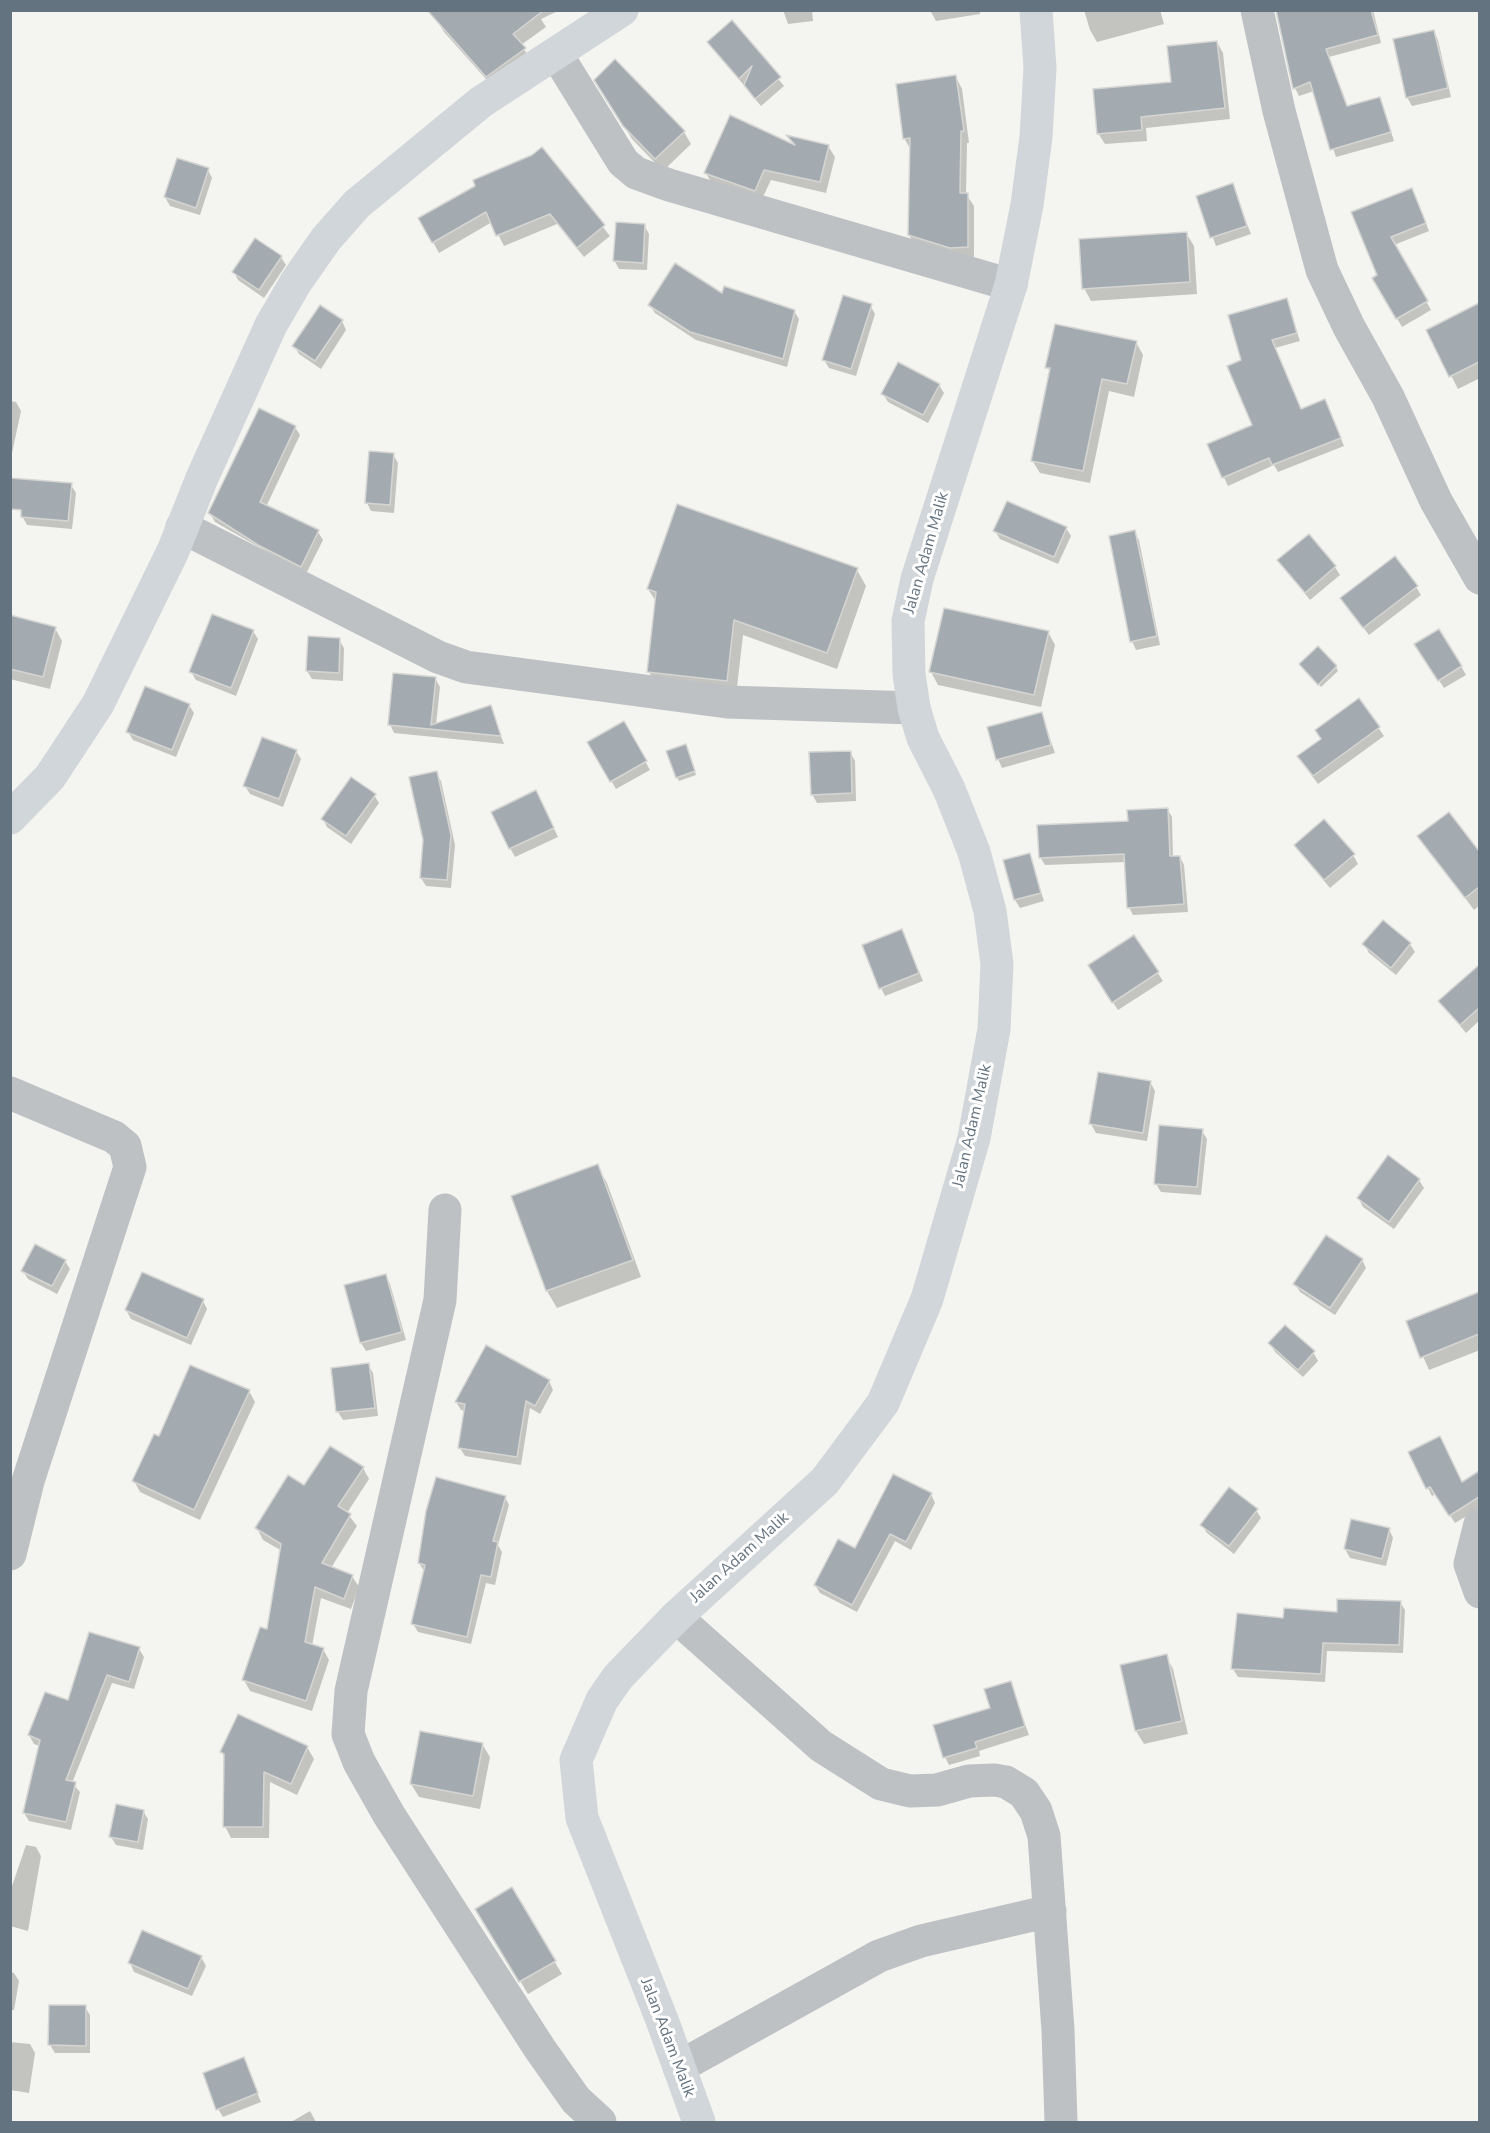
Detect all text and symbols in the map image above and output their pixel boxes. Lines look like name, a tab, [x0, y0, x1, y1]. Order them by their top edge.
street label: Jalan Adam Malik	[900, 490, 954, 616]
street label: Jalan Adam Malik	[949, 1063, 997, 1189]
street label: Jalan Adam Malik	[687, 1509, 793, 1607]
street label: Jalan Adam Malik	[635, 1976, 699, 2100]

